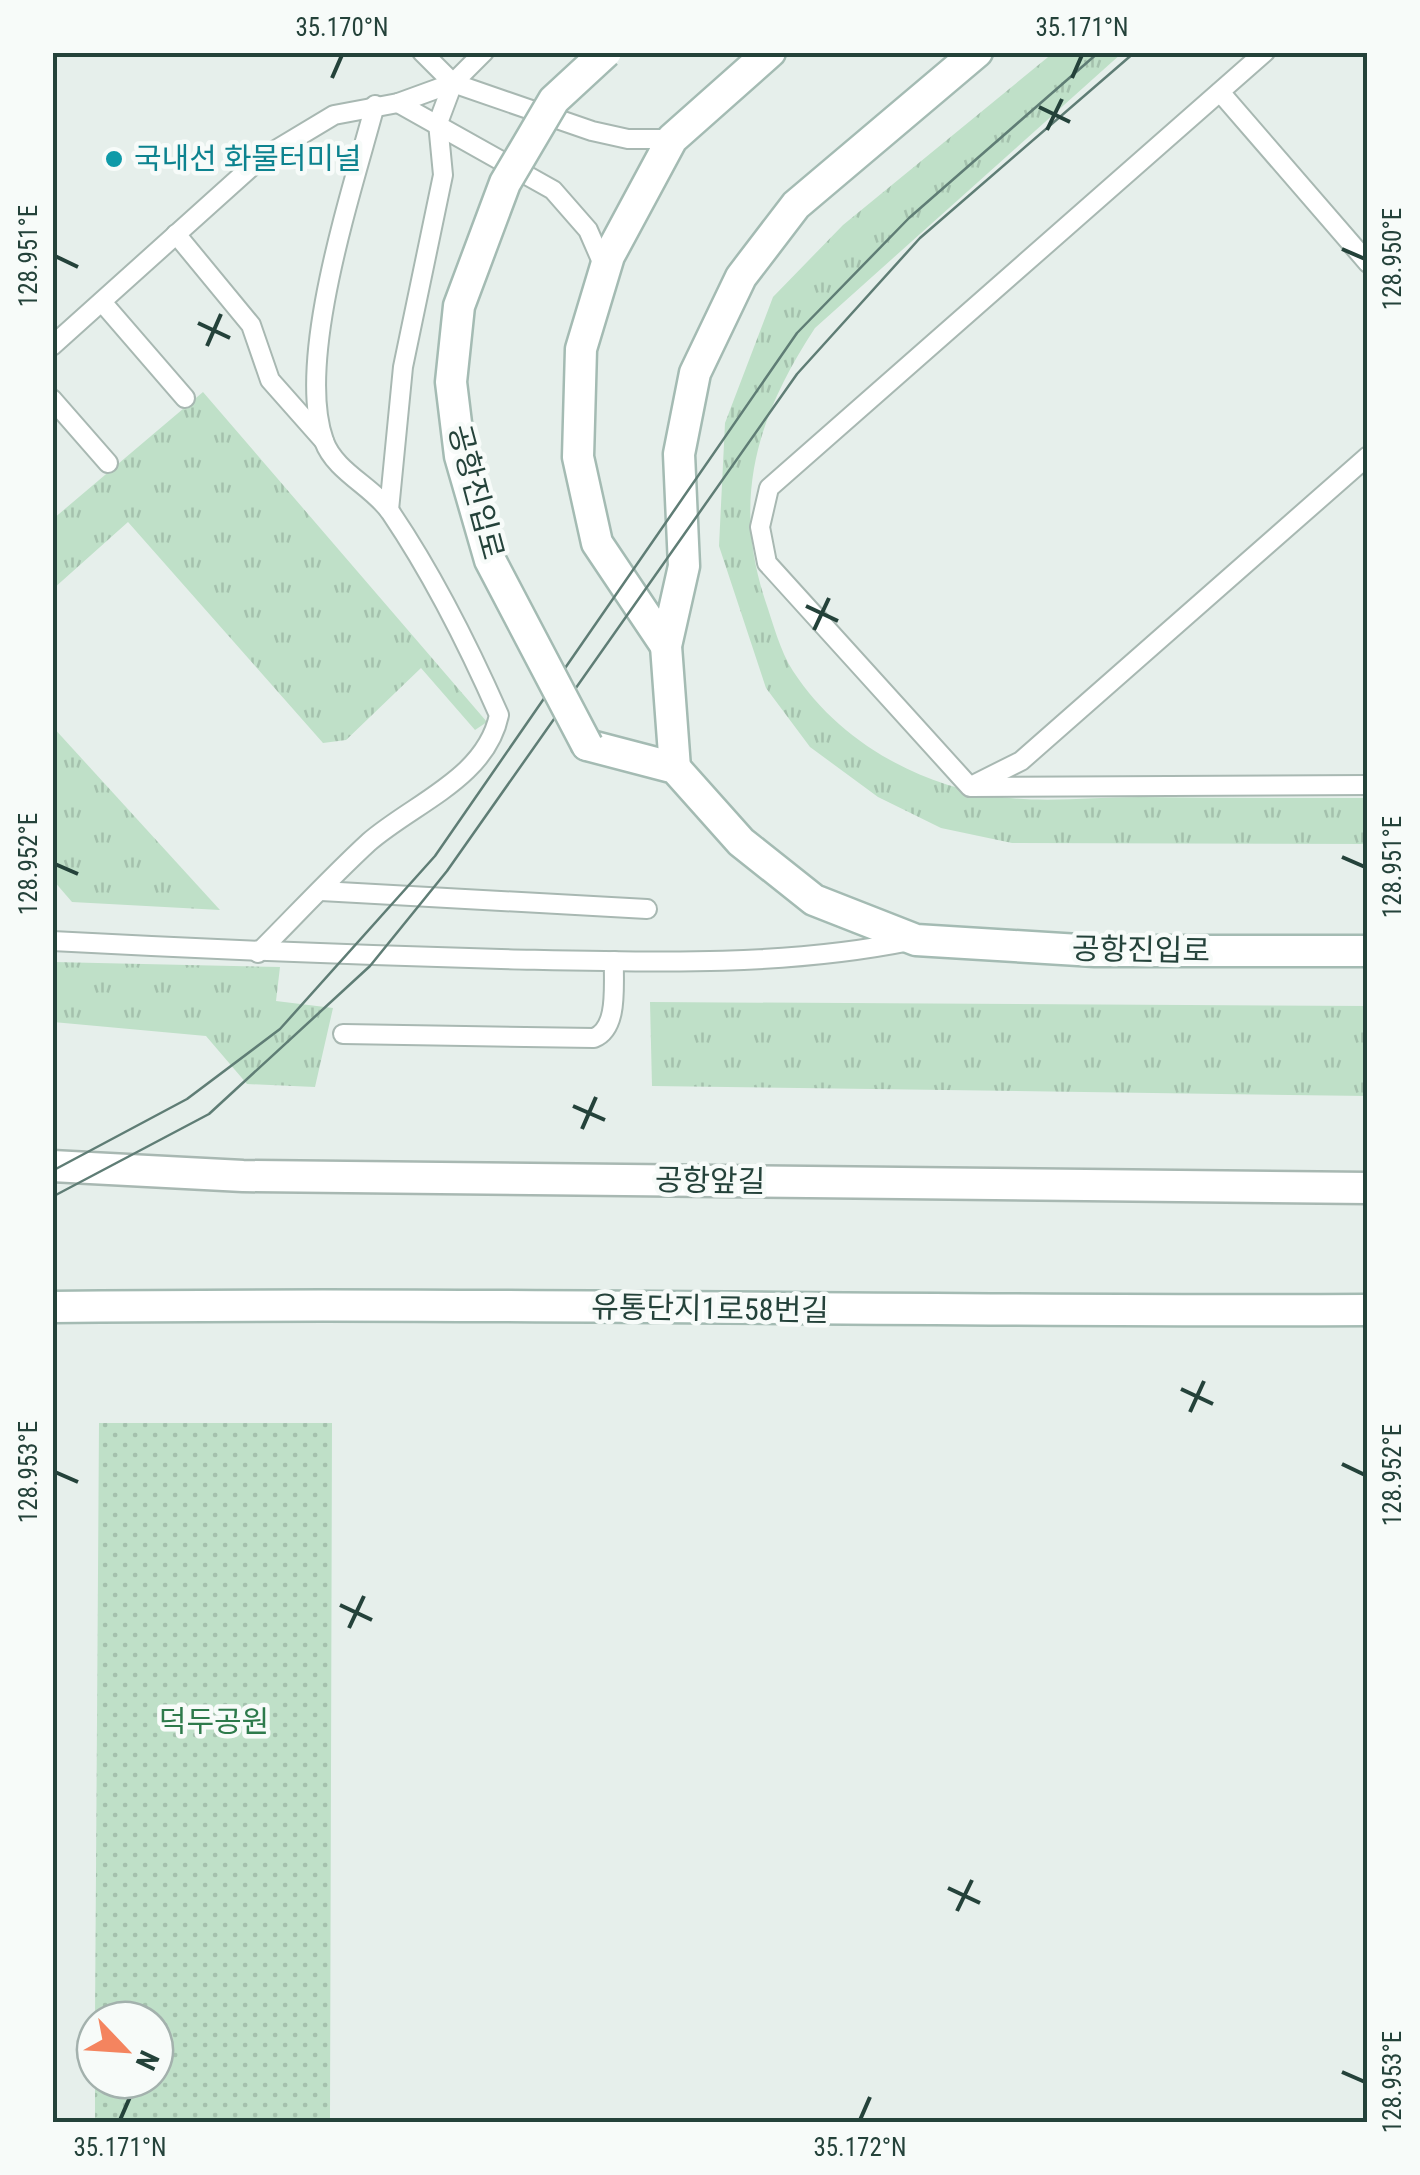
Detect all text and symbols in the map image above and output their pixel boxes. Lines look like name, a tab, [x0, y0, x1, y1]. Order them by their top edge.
text: 35.170°N	[295, 13, 389, 42]
text: 35.171°N	[1035, 13, 1129, 42]
place label: 국내선 화물터미널	[134, 141, 362, 176]
marker: 국내선 화물터미널	[103, 148, 125, 170]
text: 128.951°E	[14, 205, 43, 307]
text: 128.950°E	[1378, 208, 1407, 310]
street label: 공항진입로	[442, 421, 511, 563]
text: 128.952°E	[14, 813, 43, 915]
text: 128.951°E	[1378, 816, 1407, 918]
street label: 공항진입로	[1072, 931, 1210, 968]
street label: 공항앞길	[655, 1162, 766, 1199]
street label: 유통단지1로58번길	[591, 1289, 829, 1328]
text: 128.953°E	[14, 1421, 43, 1523]
text: 128.952°E	[1378, 1424, 1407, 1526]
park label: 덕두공원	[159, 1704, 269, 1739]
north arrow	[75, 2000, 175, 2100]
text: 128.953°E	[1378, 2031, 1407, 2133]
text: N	[129, 2046, 166, 2075]
text: 35.171°N	[73, 2133, 167, 2162]
text: 35.172°N	[813, 2133, 907, 2162]

